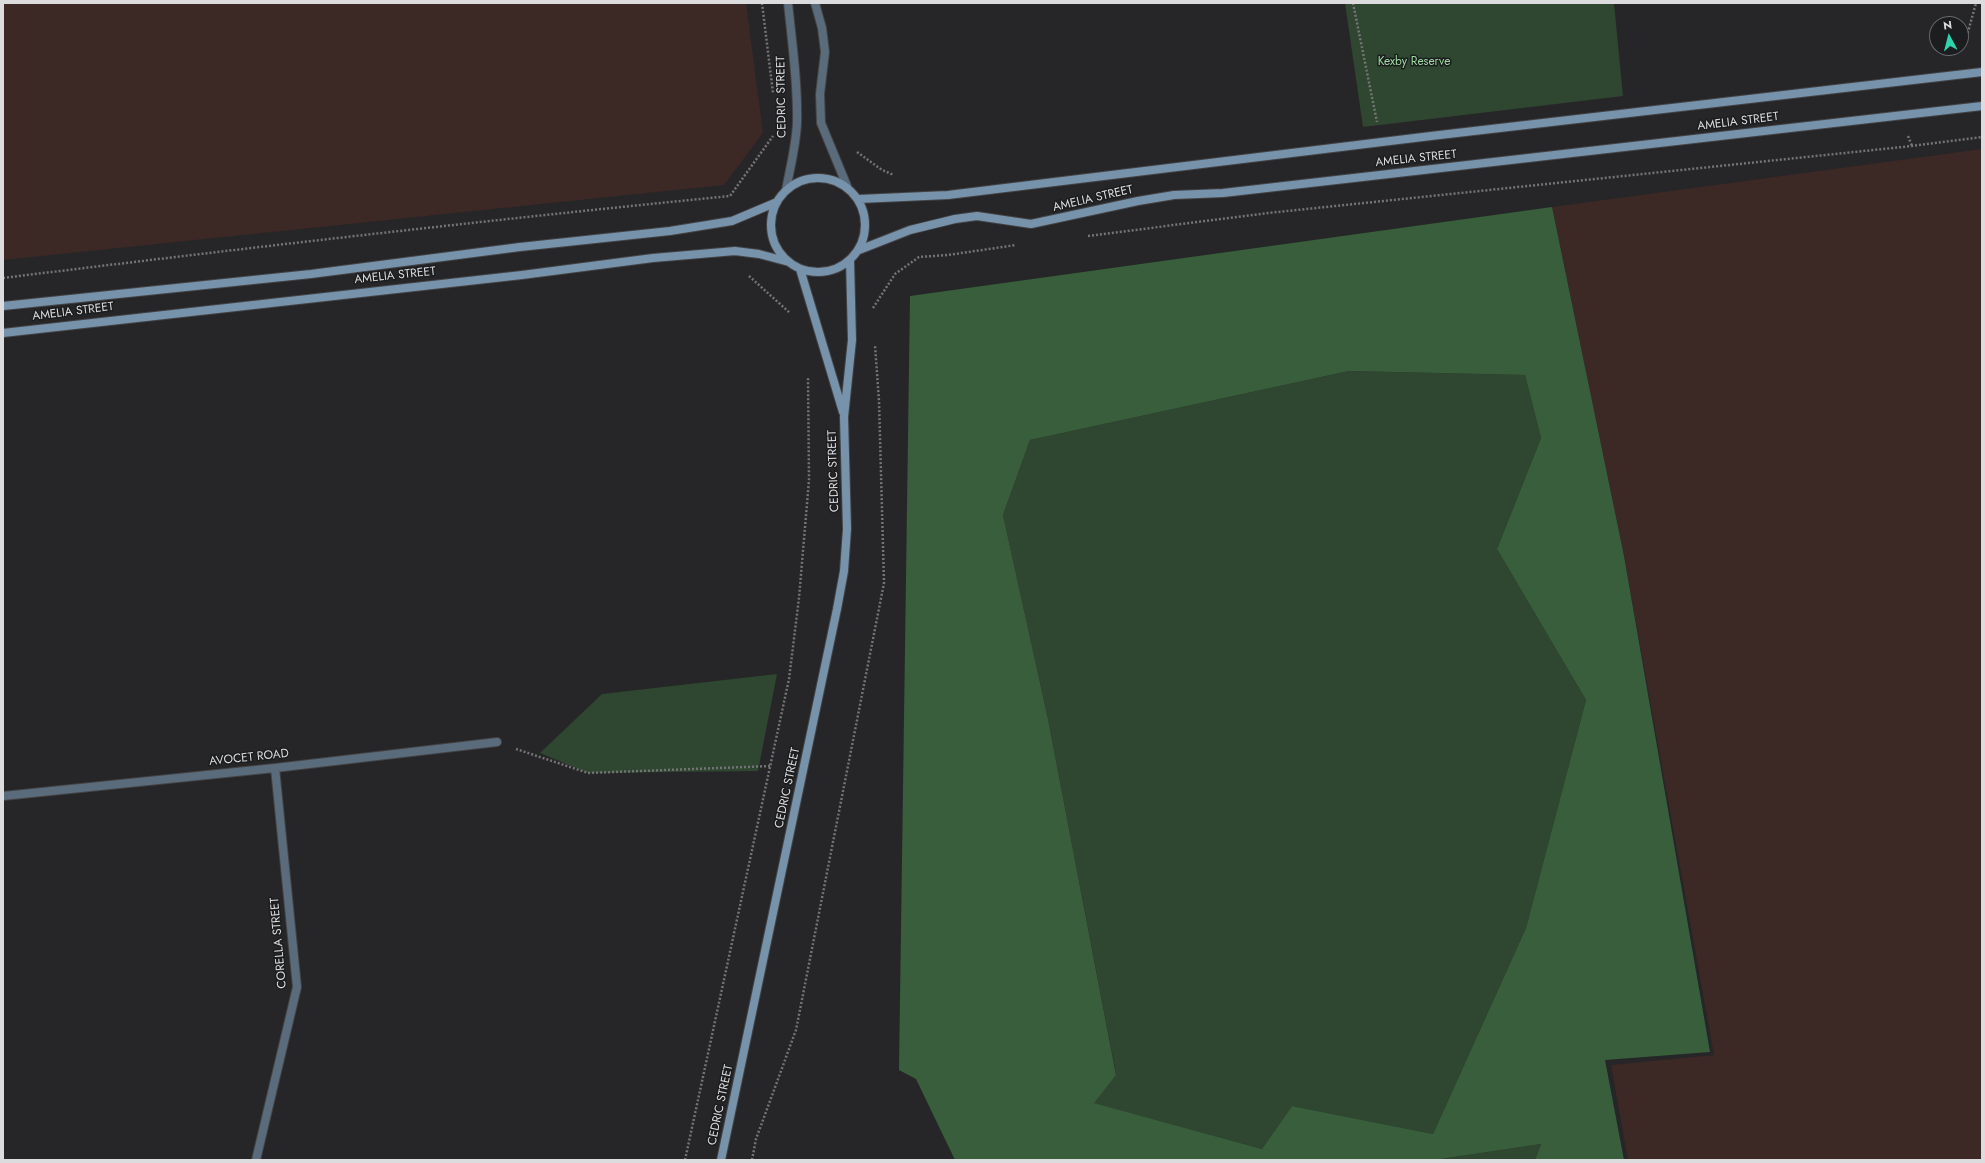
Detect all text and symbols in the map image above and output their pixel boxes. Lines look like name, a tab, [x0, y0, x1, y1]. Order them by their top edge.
north arrow	[1929, 16, 1969, 56]
text: N	[1942, 17, 1953, 34]
park label: Kexby Reserve	[1378, 55, 1450, 69]
street label: CEDRIC STREET	[774, 56, 790, 138]
street label: AMELIA STREET	[1697, 110, 1779, 134]
street label: AMELIA STREET	[1375, 148, 1457, 170]
street label: AMELIA STREET	[1052, 183, 1134, 215]
street label: AMELIA STREET	[354, 265, 436, 287]
street label: AMELIA STREET	[32, 300, 114, 324]
street label: CEDRIC STREET	[825, 430, 843, 512]
street label: CEDRIC STREET	[772, 746, 804, 830]
street label: AVOCET ROAD	[209, 747, 289, 769]
street label: CORELLA STREET	[268, 897, 290, 989]
street label: CEDRIC STREET	[705, 1063, 737, 1147]

